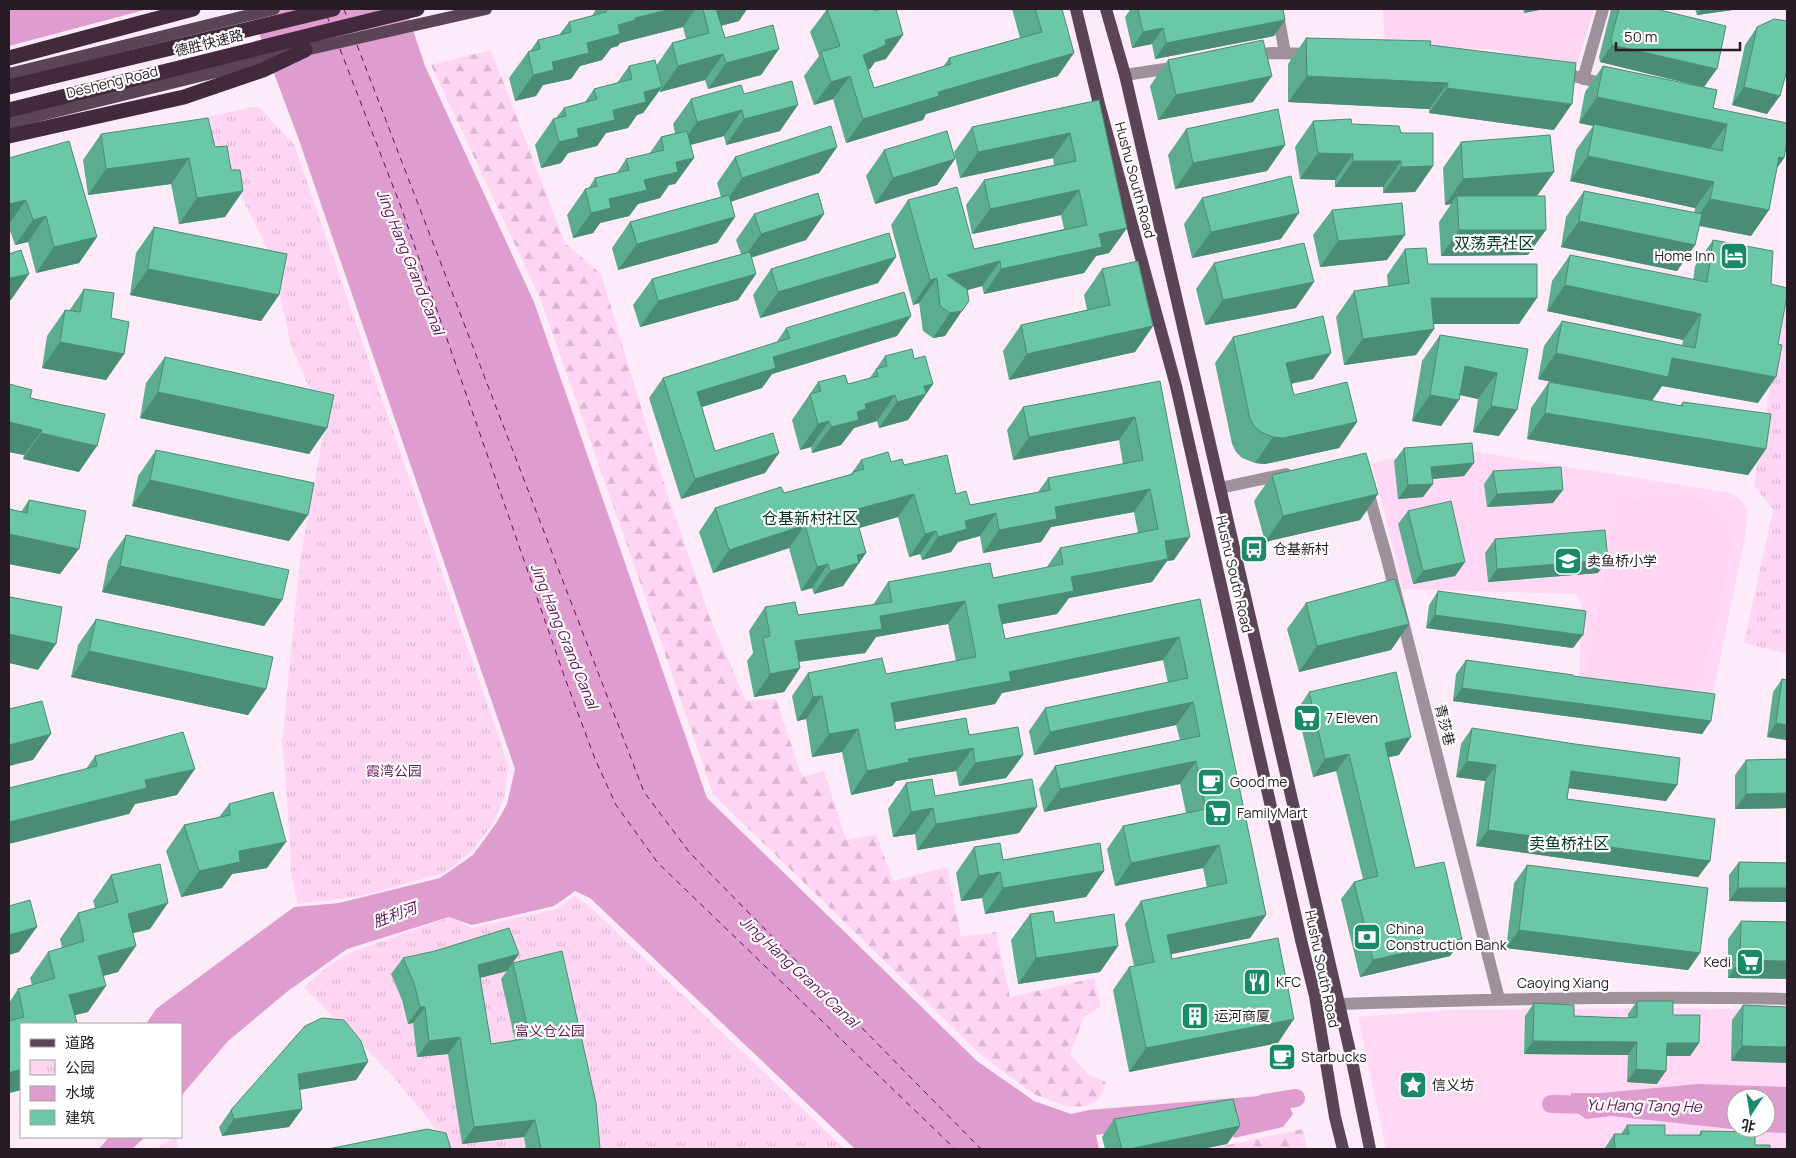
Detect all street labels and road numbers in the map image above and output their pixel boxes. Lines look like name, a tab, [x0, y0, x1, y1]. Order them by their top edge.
street label: 德胜快速路	[173, 25, 245, 60]
street label: Desheng Road	[64, 61, 160, 102]
street label: Hushu South Road	[1111, 120, 1160, 240]
street label: Hushu South Road	[1212, 513, 1257, 634]
street label: 青莎巷	[1431, 702, 1460, 748]
street label: Hushu South Road	[1301, 908, 1344, 1029]
street label: Caoying Xiang	[1517, 973, 1609, 992]

